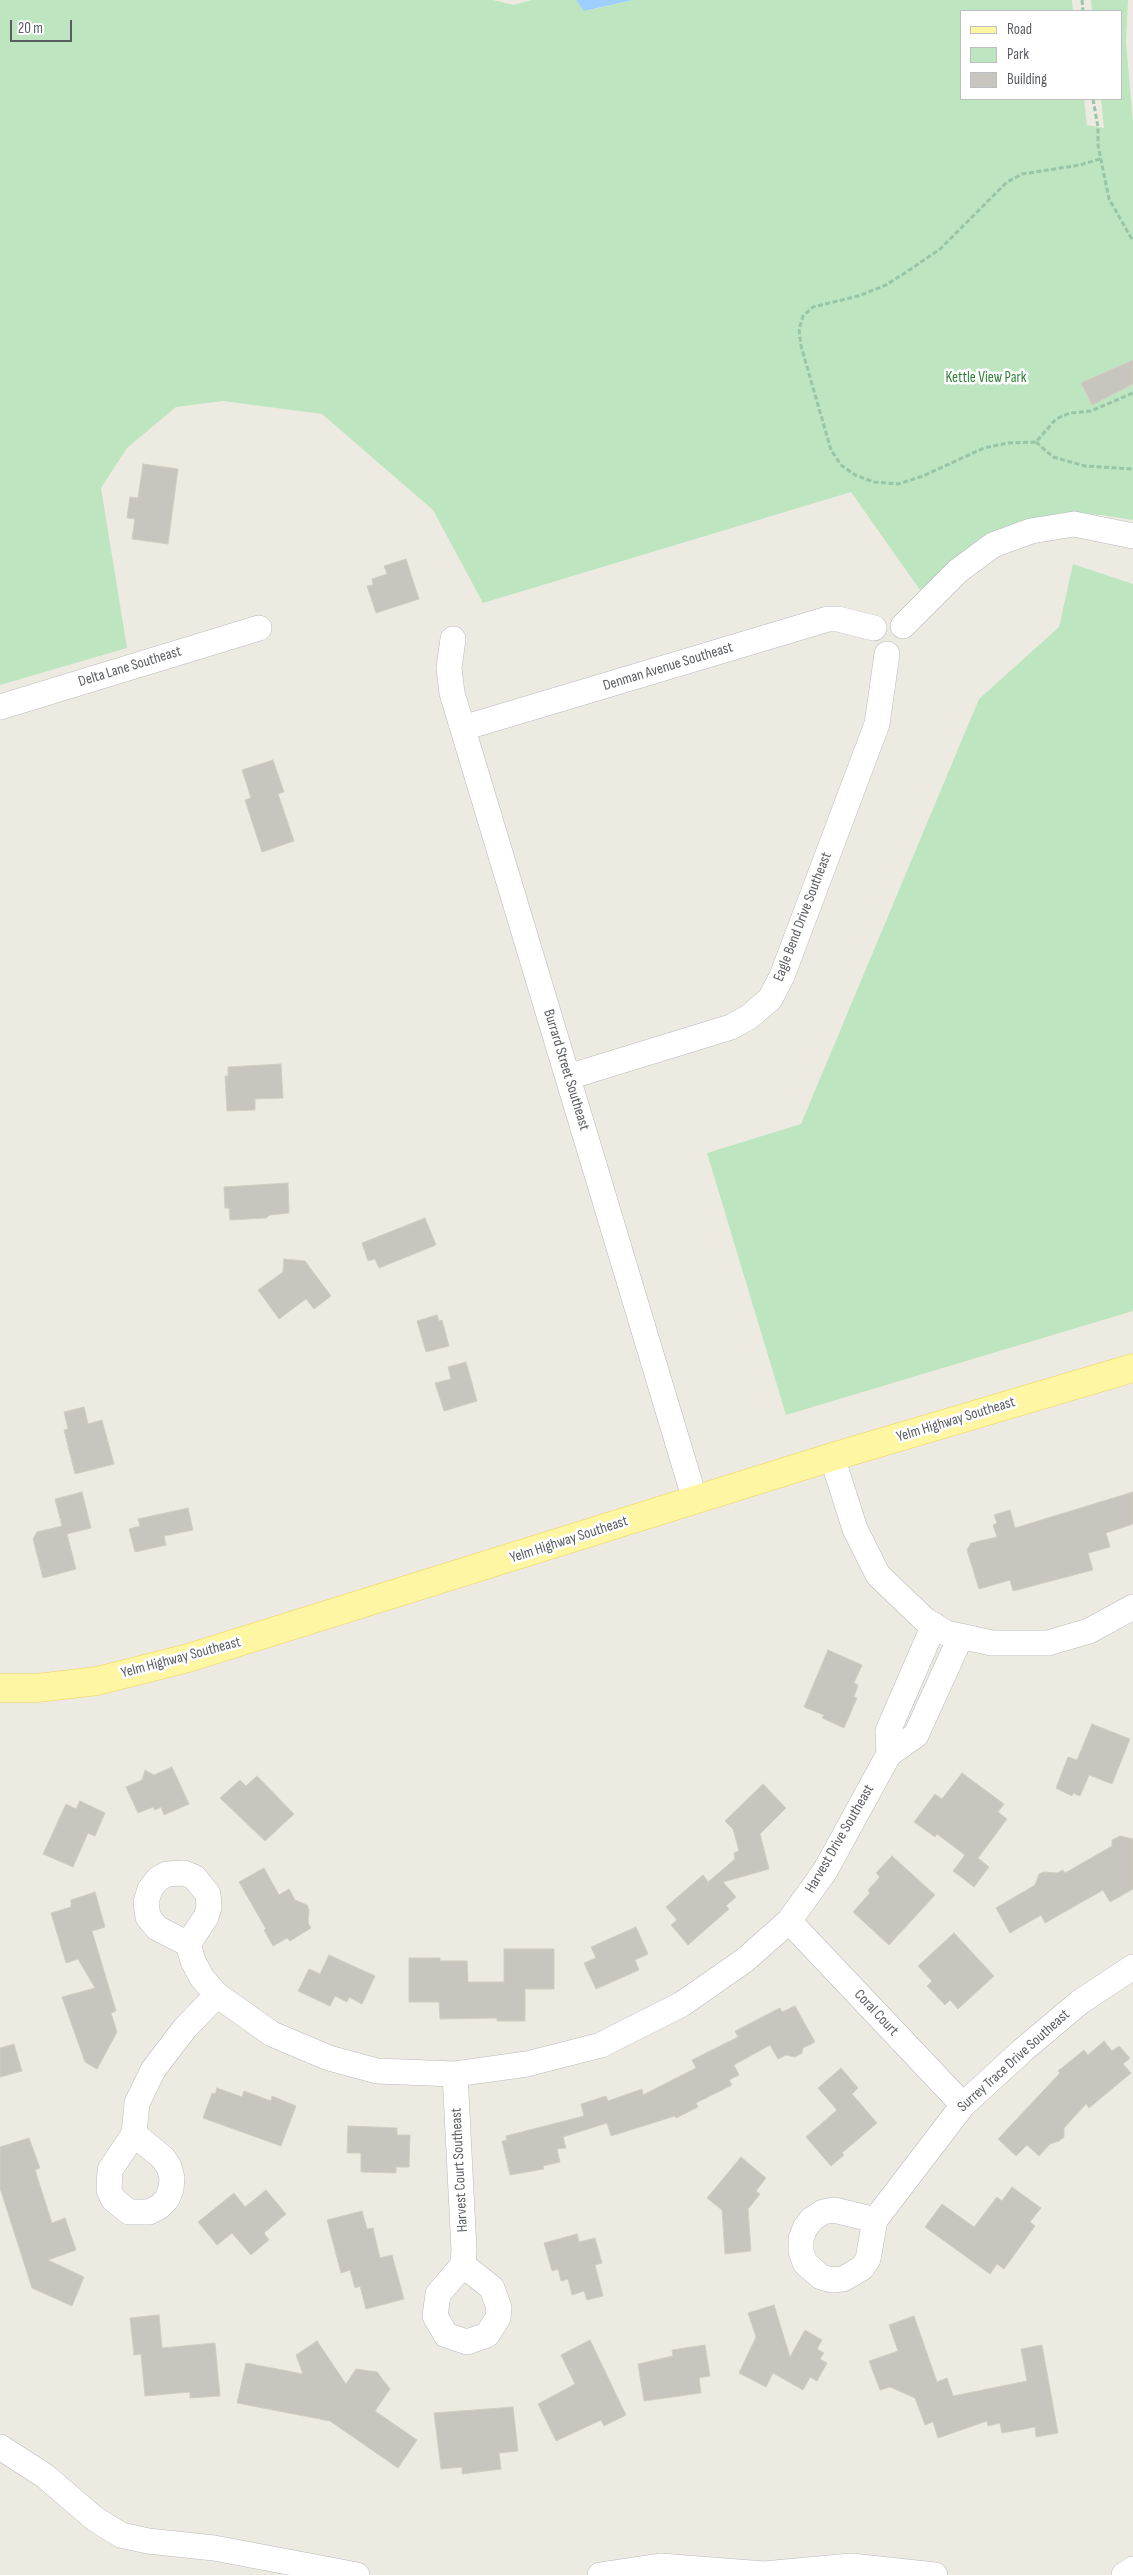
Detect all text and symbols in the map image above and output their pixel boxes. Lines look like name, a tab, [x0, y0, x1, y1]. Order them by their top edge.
scale bar	[12, 10, 75, 42]
legend	[960, 10, 1123, 100]
text: 20 m	[18, 19, 43, 38]
text: Road	[1007, 20, 1032, 39]
text: Park	[1007, 45, 1029, 64]
text: Building	[1007, 70, 1047, 89]
park label: Kettle View Park	[945, 369, 1027, 387]
street label: Denman Avenue Southeast	[601, 639, 735, 695]
street label: Delta Lane Southeast	[76, 643, 184, 691]
street label: Eagle Bend Drive Southeast	[770, 850, 836, 984]
street label: Burrard Street Southeast	[539, 1007, 593, 1133]
street label: Yelm Highway Southeast	[895, 1393, 1017, 1447]
street label: Yelm Highway Southeast	[508, 1512, 630, 1568]
street label: Yelm Highway Southeast	[119, 1633, 243, 1683]
street label: Harvest Drive Southeast	[802, 1782, 878, 1896]
street label: Coral Court	[850, 1986, 902, 2040]
street label: Surrey Trace Drive Southeast	[954, 2006, 1074, 2116]
street label: Harvest Court Southeast	[448, 2107, 472, 2233]

